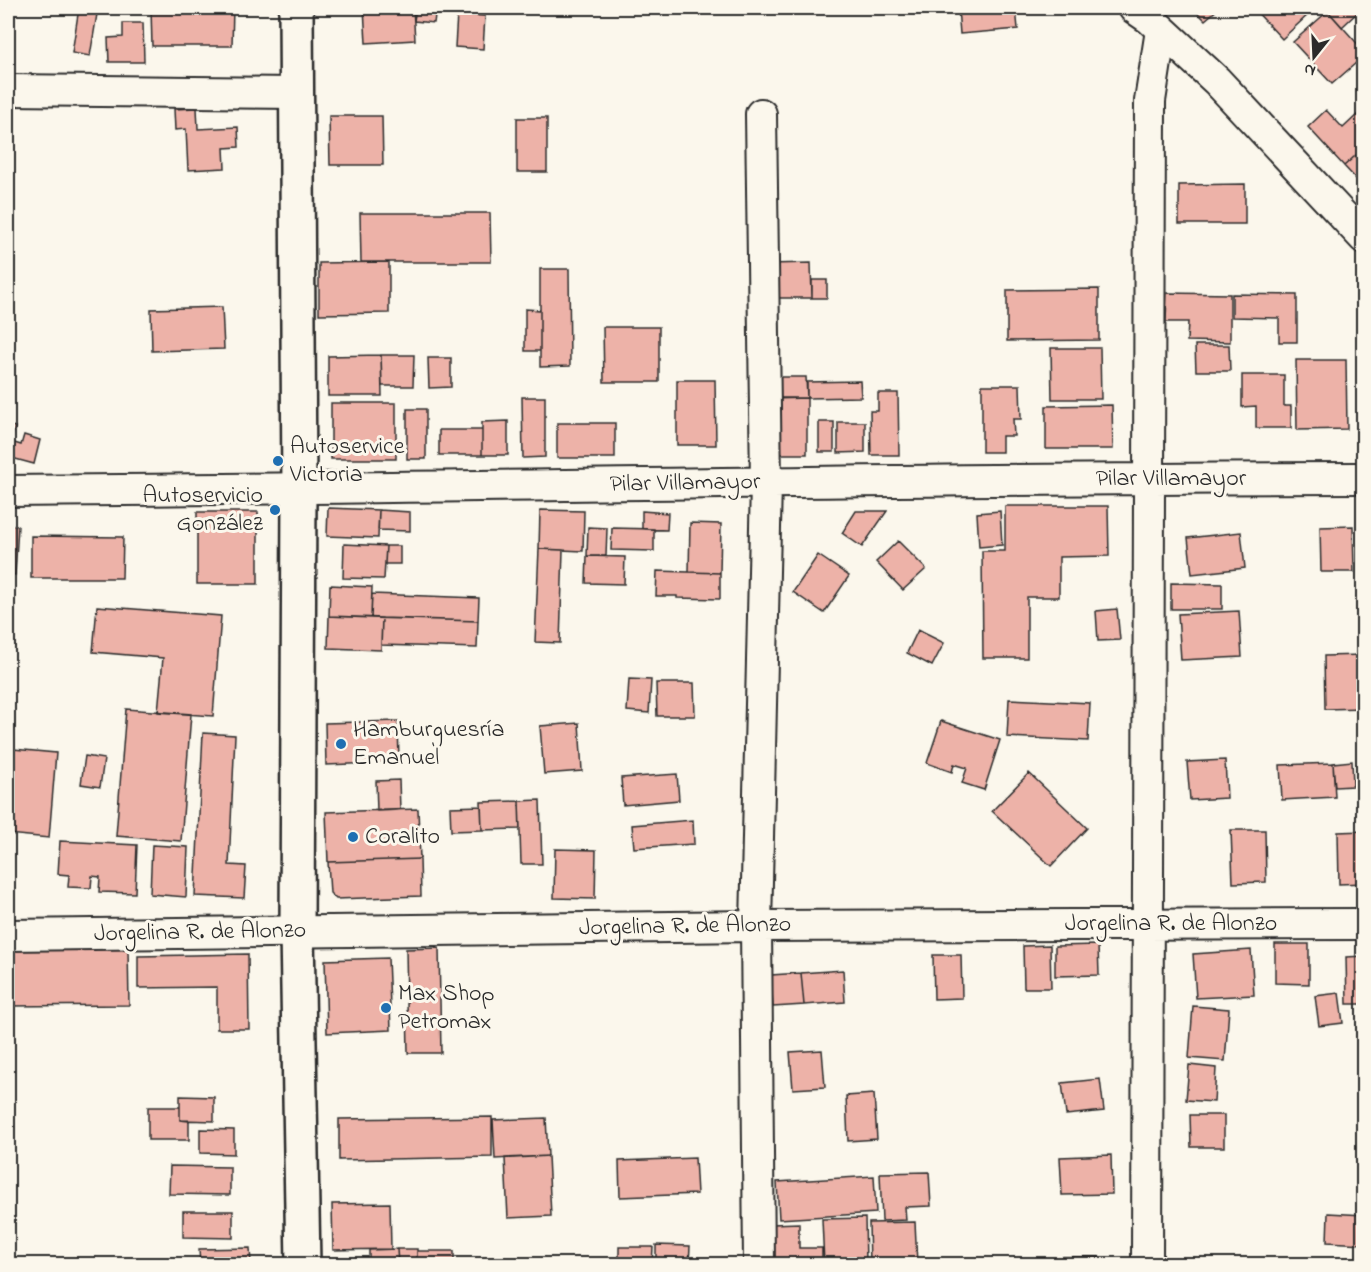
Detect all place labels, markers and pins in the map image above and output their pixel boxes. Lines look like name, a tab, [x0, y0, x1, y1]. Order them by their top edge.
place label: Autoservice Victoria	[289, 430, 405, 493]
marker: Autoservice Victoria	[271, 454, 285, 468]
place label: Autoservicio González	[143, 479, 264, 542]
marker: Autoservicio González	[268, 503, 282, 517]
place label: Hamburguesría Emanuel	[353, 713, 504, 776]
marker: Hamburguesría Emanuel	[334, 737, 348, 751]
place label: Coralito	[365, 820, 440, 855]
marker: Coralito	[346, 830, 360, 844]
place label: Max Shop Petromax	[398, 977, 495, 1040]
marker: Max Shop Petromax	[379, 1001, 393, 1015]

